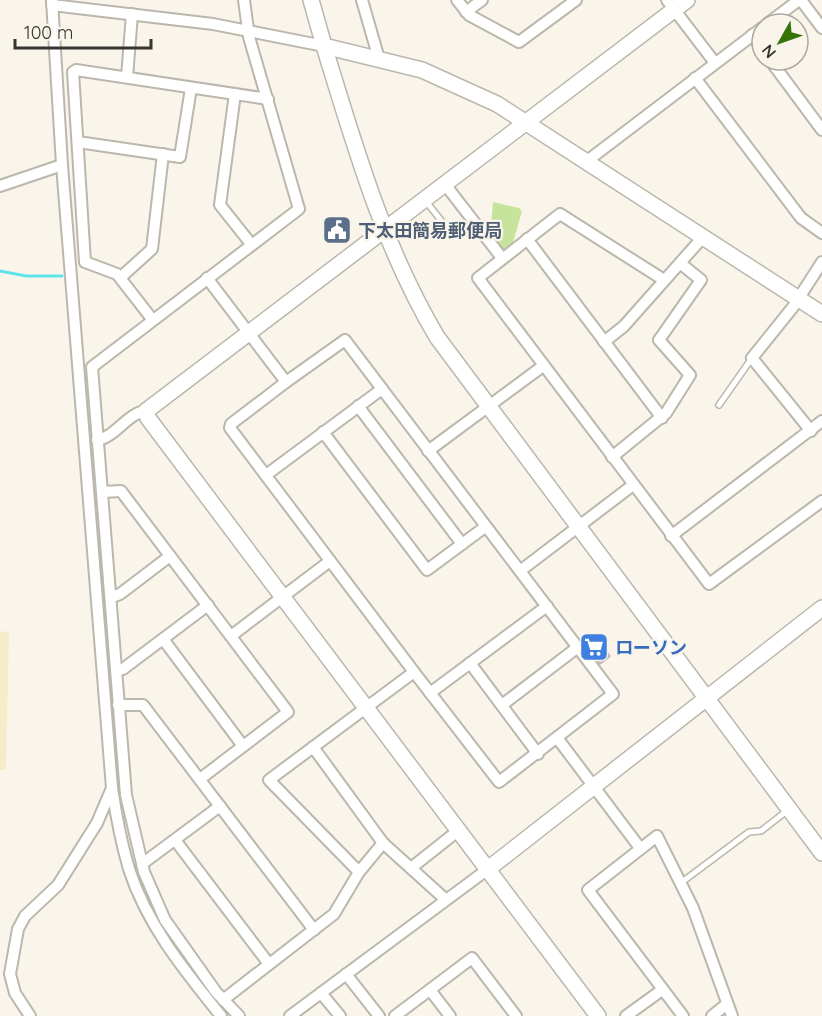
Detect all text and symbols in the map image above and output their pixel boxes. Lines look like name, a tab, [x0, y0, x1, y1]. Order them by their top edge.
scale bar	[15, 12, 152, 50]
north arrow	[750, 12, 810, 72]
text: 100 m	[24, 21, 73, 44]
text: N	[757, 41, 780, 63]
public building icon: 下太田簡易郵便局	[321, 214, 353, 246]
place label: 下太田簡易郵便局	[358, 219, 502, 242]
supermarket icon: ローソン	[578, 631, 610, 663]
place label: ローソン	[615, 636, 687, 659]

